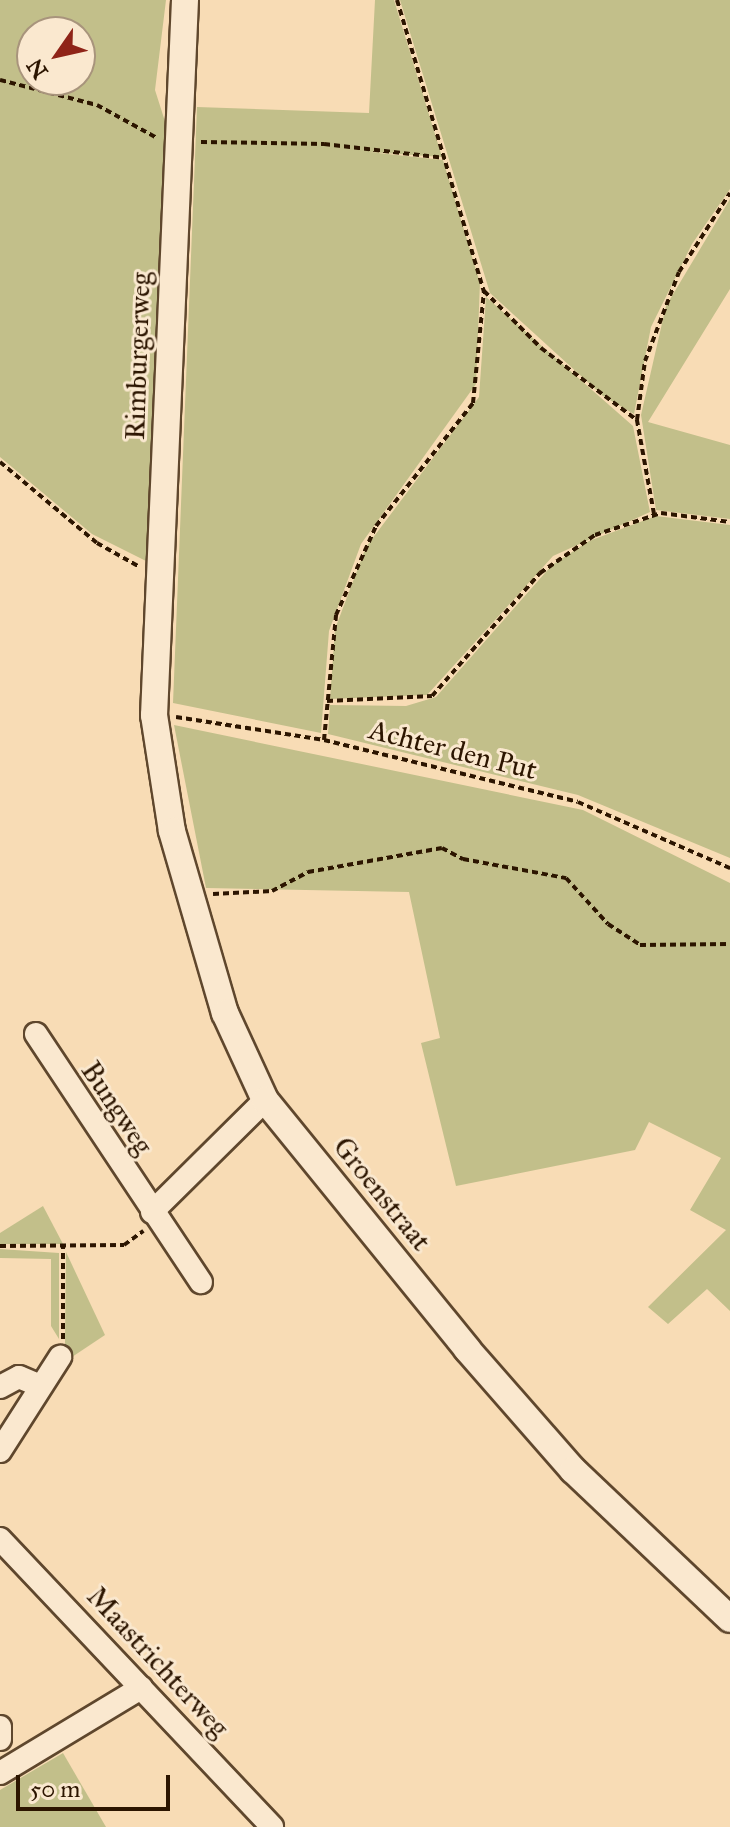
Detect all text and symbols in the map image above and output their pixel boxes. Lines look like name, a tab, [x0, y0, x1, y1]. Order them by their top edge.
north arrow	[16, 16, 96, 96]
text: N	[21, 53, 54, 84]
street label: Rimburgerweg	[118, 271, 158, 441]
street label: Achter den Put	[366, 713, 540, 787]
street label: Bungweg	[74, 1055, 160, 1161]
street label: Groenstraat	[326, 1131, 438, 1257]
street label: Maastrichterweg	[80, 1580, 236, 1744]
scale bar	[20, 1759, 174, 1809]
text: 50 m	[30, 1774, 80, 1804]

